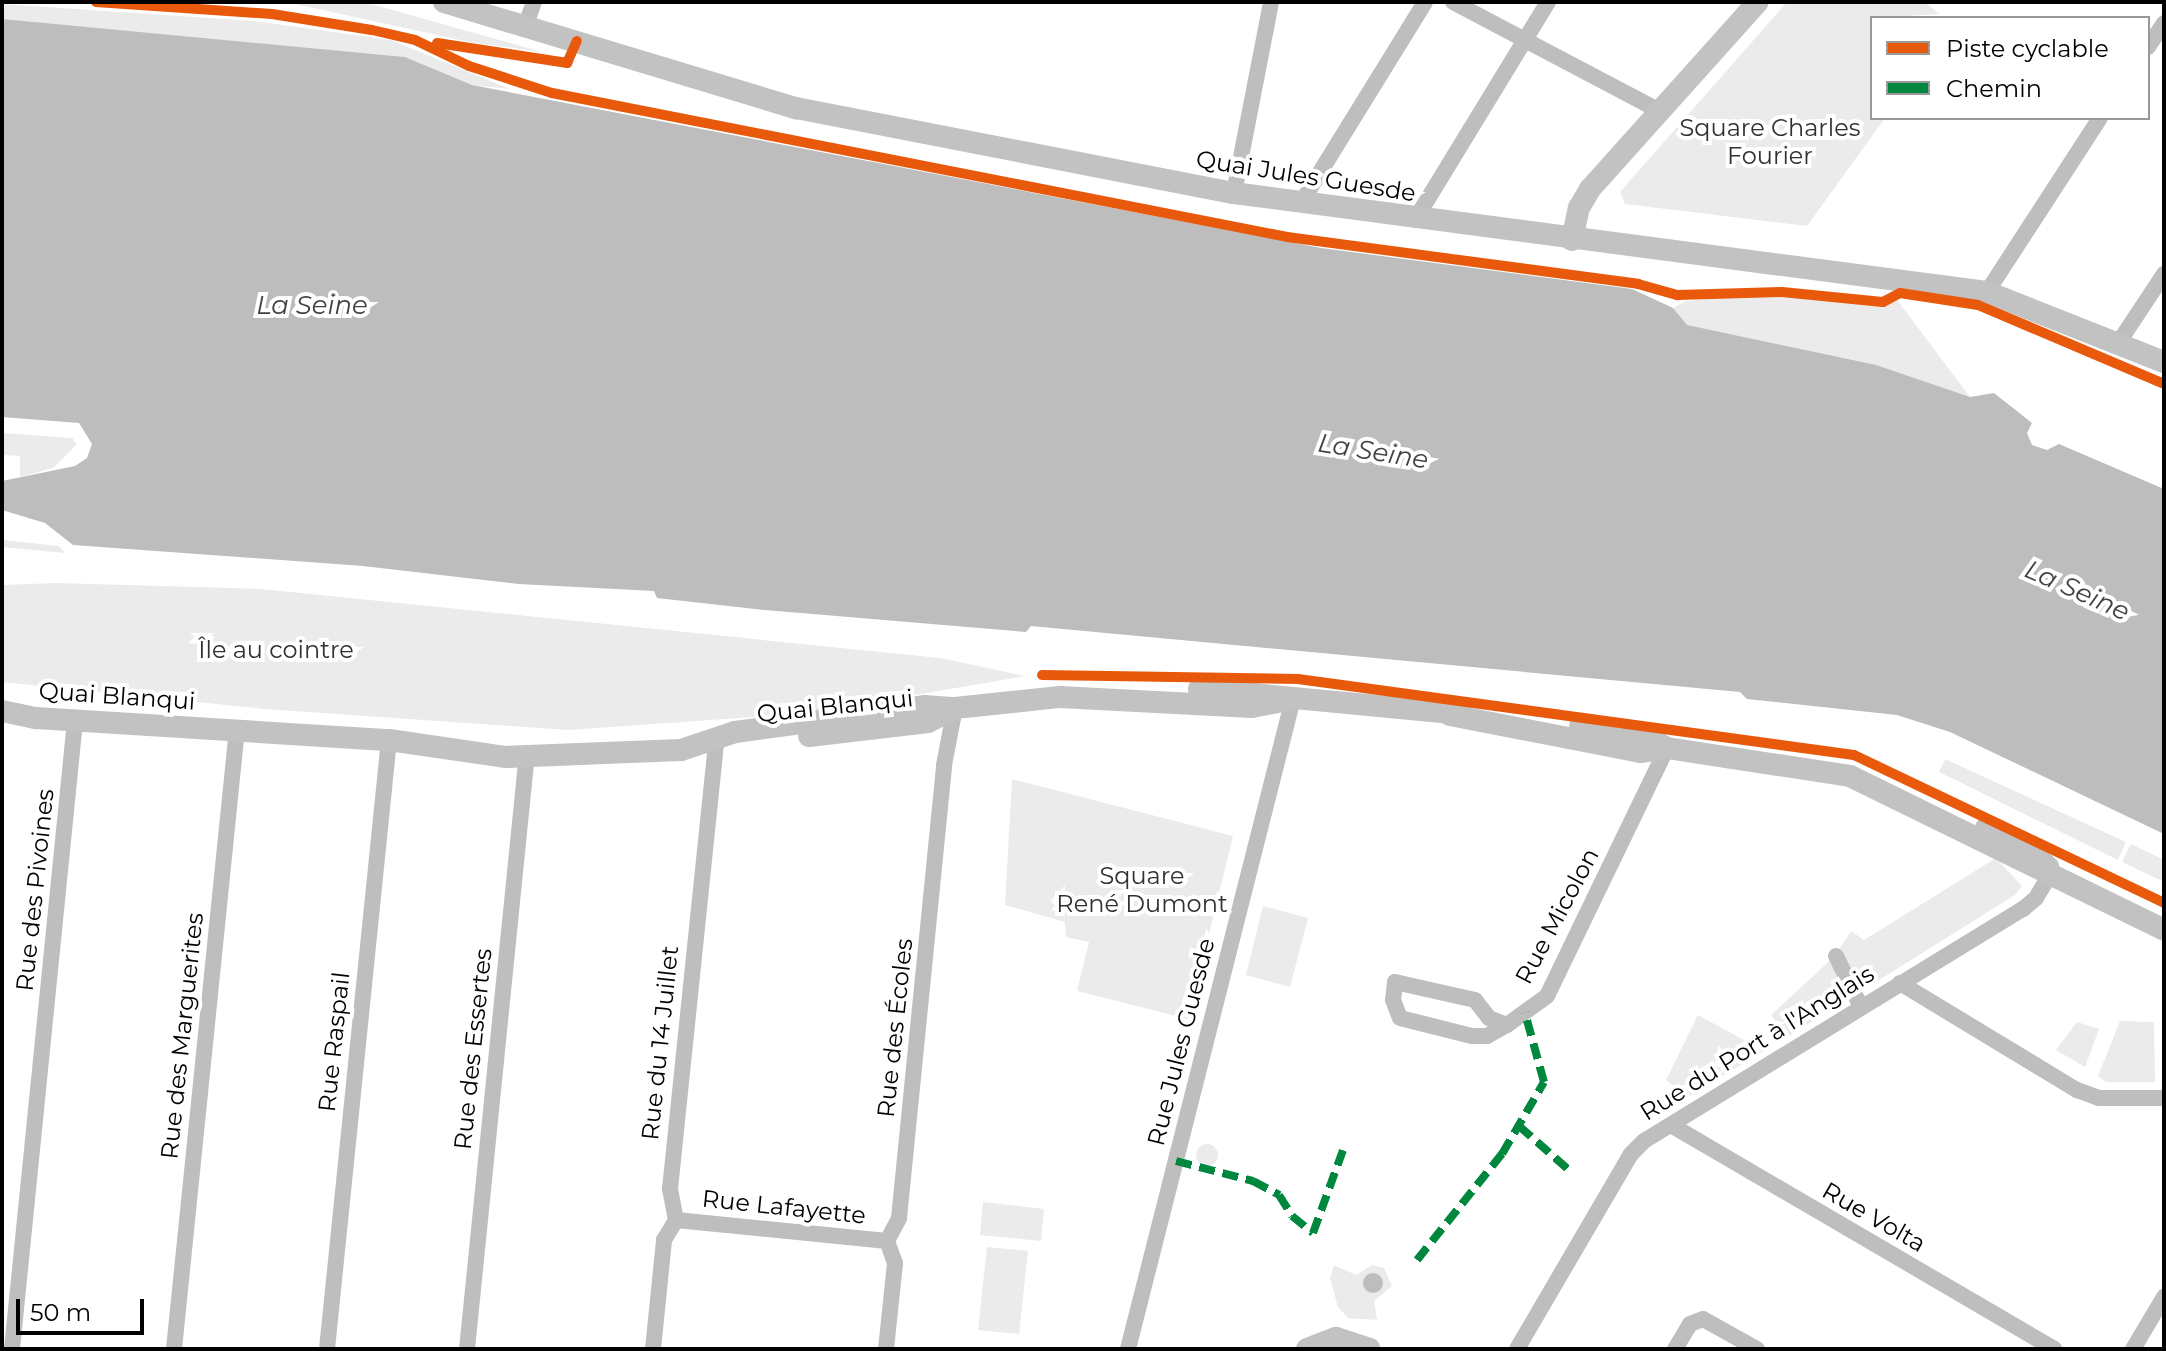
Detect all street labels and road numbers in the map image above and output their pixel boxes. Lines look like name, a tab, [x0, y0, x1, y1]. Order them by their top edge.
street label: Quai Jules Guesde	[1194, 144, 1418, 208]
street label: Quai Blanqui	[38, 676, 196, 716]
street label: Quai Blanqui	[755, 683, 915, 729]
street label: Rue des Pivoines	[10, 787, 60, 993]
street label: Rue Micolon	[1509, 843, 1605, 989]
street label: Rue des Marguerites	[155, 911, 209, 1161]
street label: Rue Jules Guesde	[1141, 935, 1221, 1149]
street label: Rue des Écoles	[871, 937, 919, 1119]
street label: Rue du 14 Juillet	[635, 944, 685, 1142]
street label: Rue des Essertes	[448, 947, 498, 1151]
street label: Rue du Port à l'Anglais	[1635, 959, 1879, 1127]
street label: Rue Raspail	[312, 971, 356, 1113]
street label: Rue Volta	[1817, 1176, 1931, 1258]
street label: Rue Lafayette	[701, 1184, 867, 1230]

